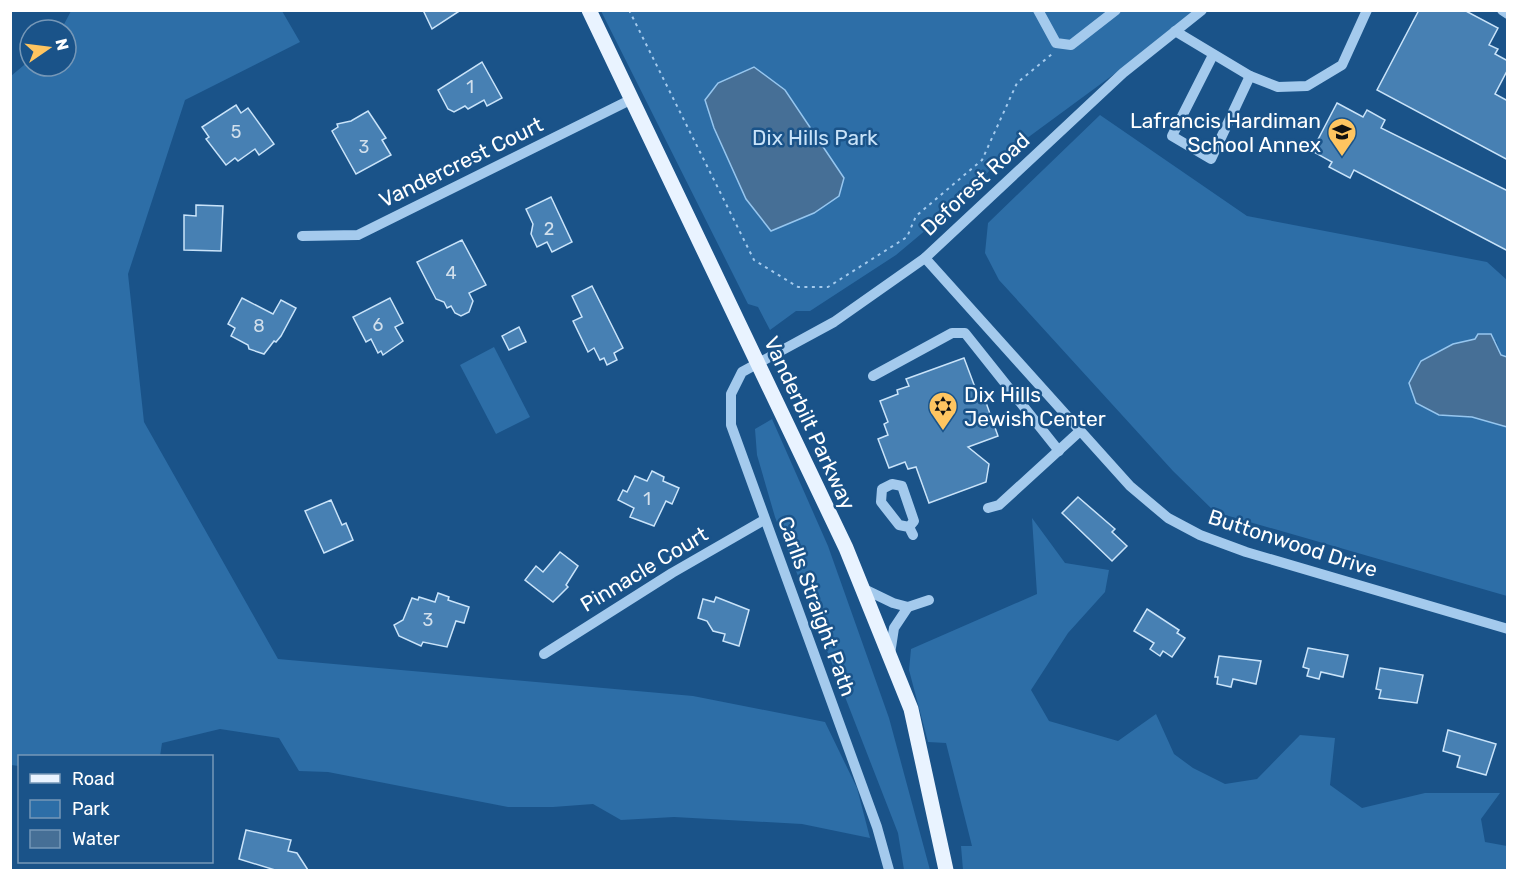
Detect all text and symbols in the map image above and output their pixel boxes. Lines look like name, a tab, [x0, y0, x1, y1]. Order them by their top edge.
north arrow	[18, 18, 78, 78]
text: N	[51, 37, 73, 52]
house number: 1	[466, 76, 474, 98]
place label: Lafrancis Hardiman School Annex	[1130, 108, 1321, 157]
street label: Vandercrest Court	[375, 112, 547, 212]
school or university icon: Lafrancis Hardiman School Annex	[1326, 116, 1358, 158]
house number: 5	[231, 121, 241, 143]
park label: Dix Hills Park	[752, 125, 878, 150]
street label: Deforest Road	[915, 127, 1035, 241]
house number: 3	[359, 136, 369, 158]
house number: 2	[544, 218, 554, 240]
house number: 4	[445, 262, 457, 284]
house number: 6	[373, 314, 384, 336]
house number: 8	[253, 315, 265, 337]
street label: Vanderbilt Parkway	[759, 332, 861, 514]
place label: Dix Hills Jewish Center	[964, 382, 1106, 431]
synagogue icon: Dix Hills Jewish Center	[927, 390, 959, 432]
house number: 1	[643, 488, 651, 510]
street label: Buttonwood Drive	[1205, 504, 1381, 582]
street label: Carlls Straight Path	[773, 513, 861, 699]
street label: Pinnacle Court	[576, 521, 712, 617]
house number: 3	[423, 609, 433, 631]
legend	[18, 755, 213, 863]
text: Road	[72, 768, 115, 790]
text: Park	[72, 798, 110, 820]
text: Water	[72, 828, 120, 850]

